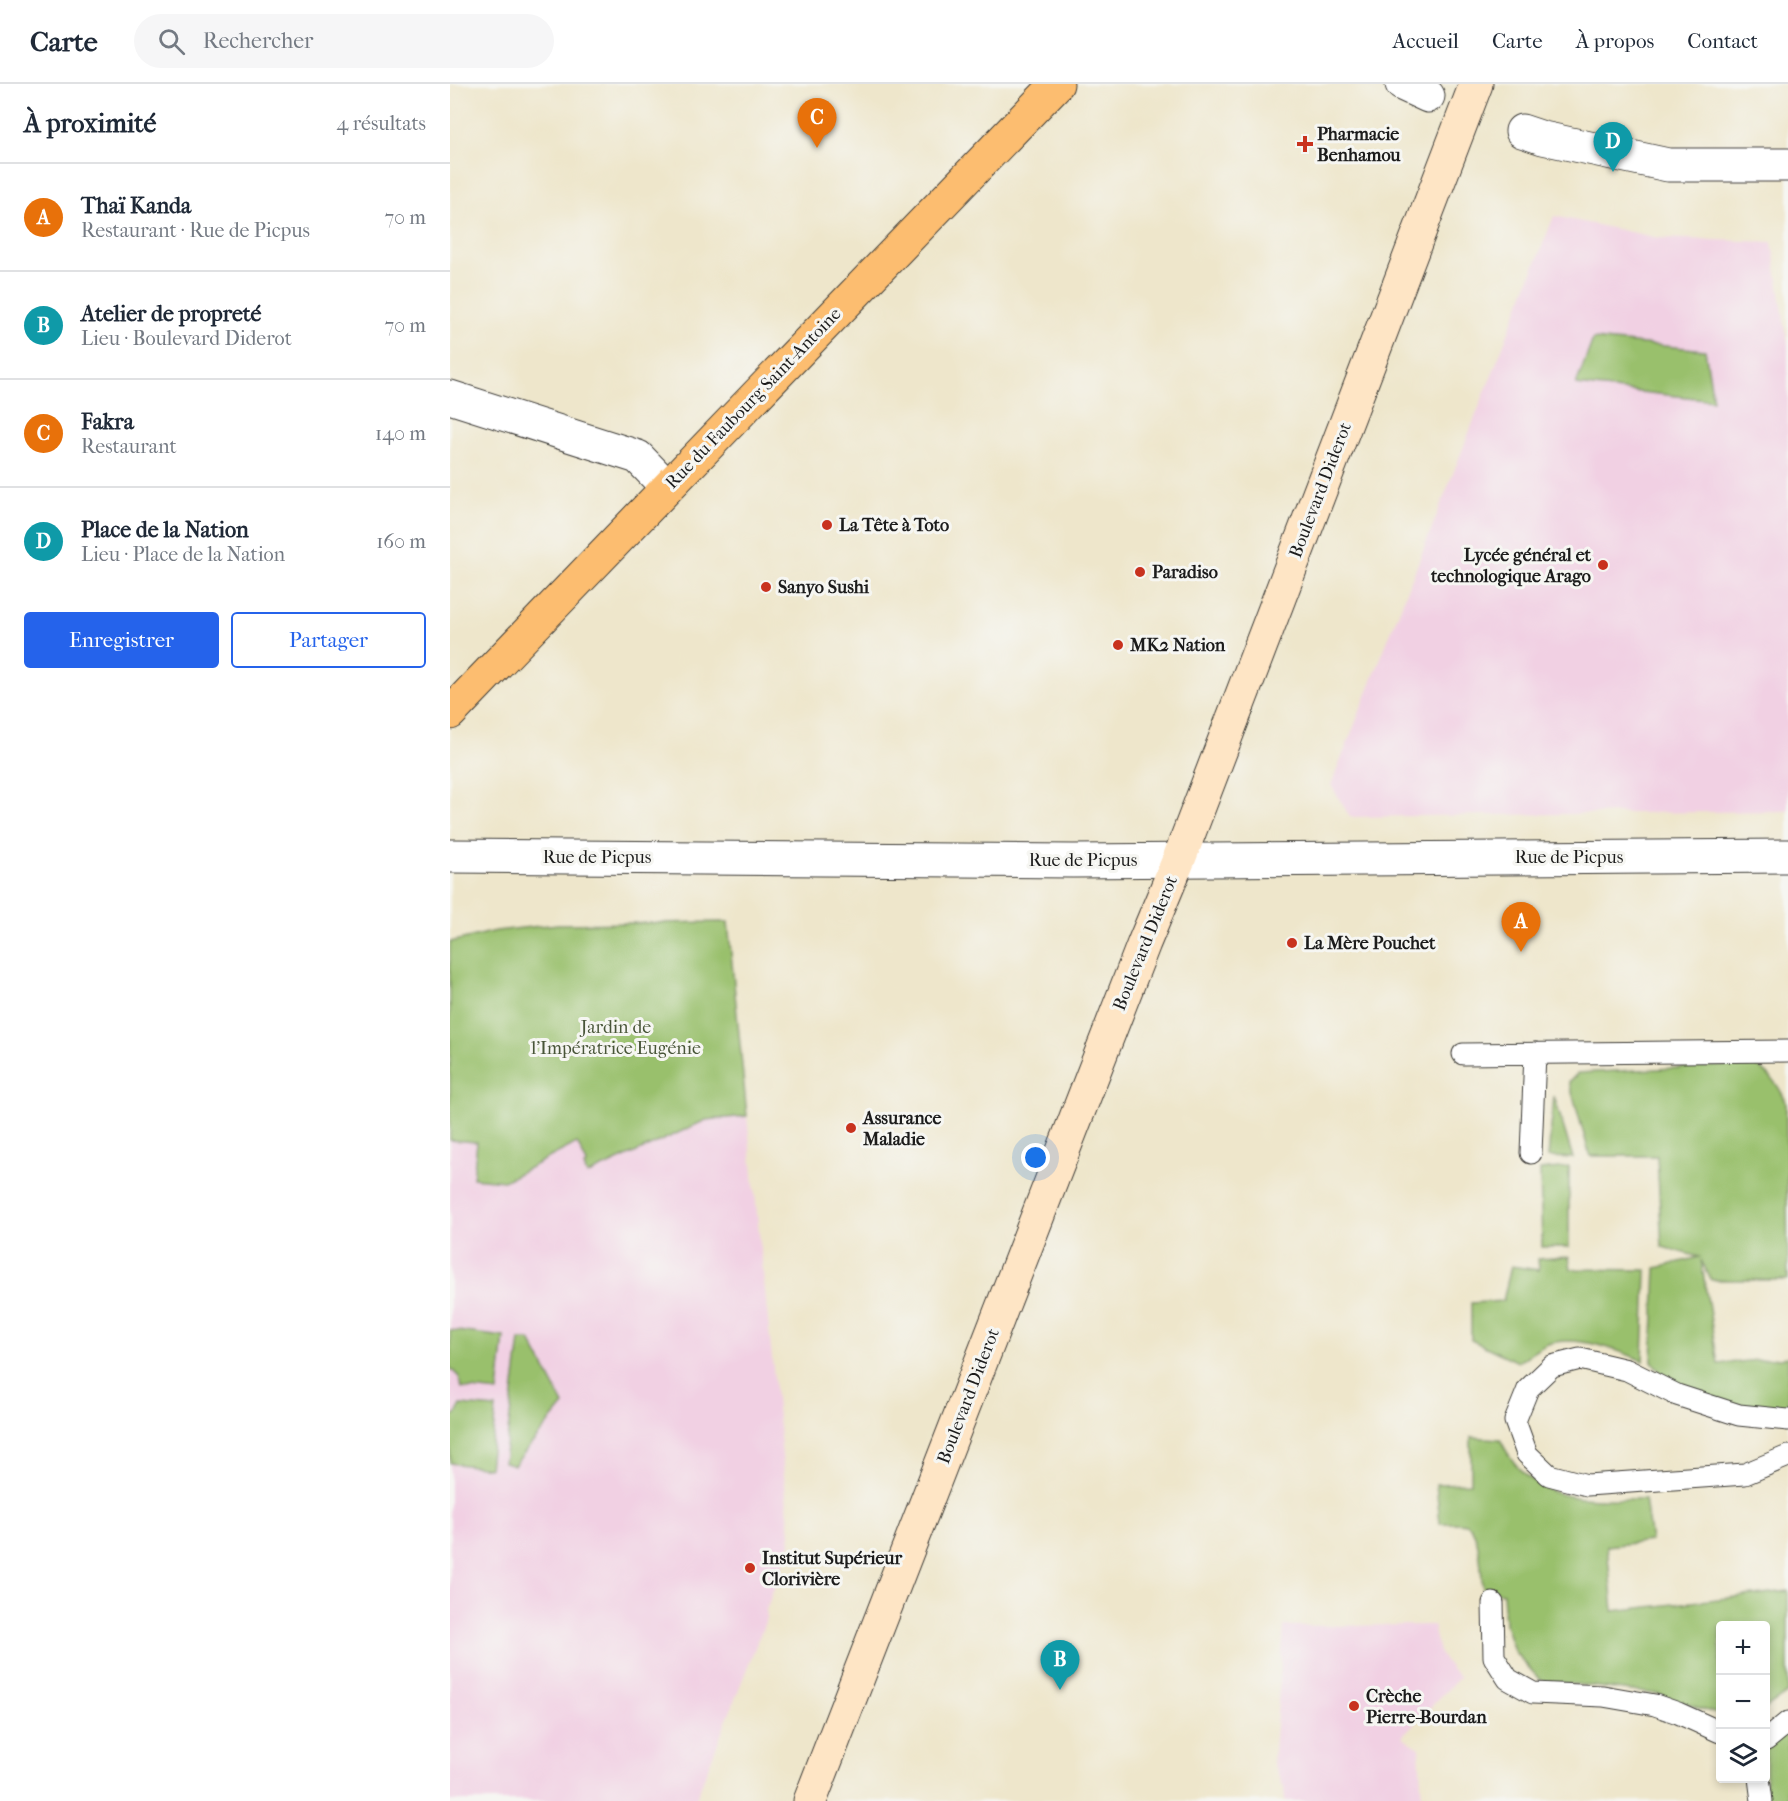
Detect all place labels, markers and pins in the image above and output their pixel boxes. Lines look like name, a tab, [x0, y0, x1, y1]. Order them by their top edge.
pin: C	[798, 98, 836, 148]
pin: D	[1594, 122, 1632, 172]
place label: Pharmacie Benhamou	[1317, 124, 1401, 166]
marker: Pharmacie Benhamou	[1298, 137, 1312, 151]
place label: La Tête à Toto	[839, 515, 949, 536]
marker: La Tête à Toto	[820, 518, 834, 532]
place label: Lycée général et technologique Arago	[1430, 545, 1592, 587]
marker: Lycée général et technologique Arago	[1596, 558, 1610, 572]
place label: Paradiso	[1152, 562, 1218, 583]
marker: Paradiso	[1133, 565, 1147, 579]
place label: Sanyo Sushi	[778, 577, 870, 598]
marker: Sanyo Sushi	[759, 580, 773, 594]
place label: MK2 Nation	[1129, 635, 1226, 656]
marker: MK2 Nation	[1111, 638, 1125, 652]
pin: A	[1502, 902, 1540, 952]
place label: La Mère Pouchet	[1304, 933, 1436, 954]
marker: La Mère Pouchet	[1285, 936, 1299, 950]
place label: Assurance Maladie	[862, 1108, 941, 1150]
marker: Assurance Maladie	[844, 1121, 858, 1135]
place label: Institut Supérieur Clorivière	[762, 1548, 903, 1590]
marker: Institut Supérieur Clorivière	[743, 1561, 757, 1575]
pin: B	[1040, 1640, 1080, 1690]
place label: Crèche Pierre-Bourdan	[1366, 1686, 1487, 1728]
marker: Crèche Pierre-Bourdan	[1347, 1699, 1361, 1713]

